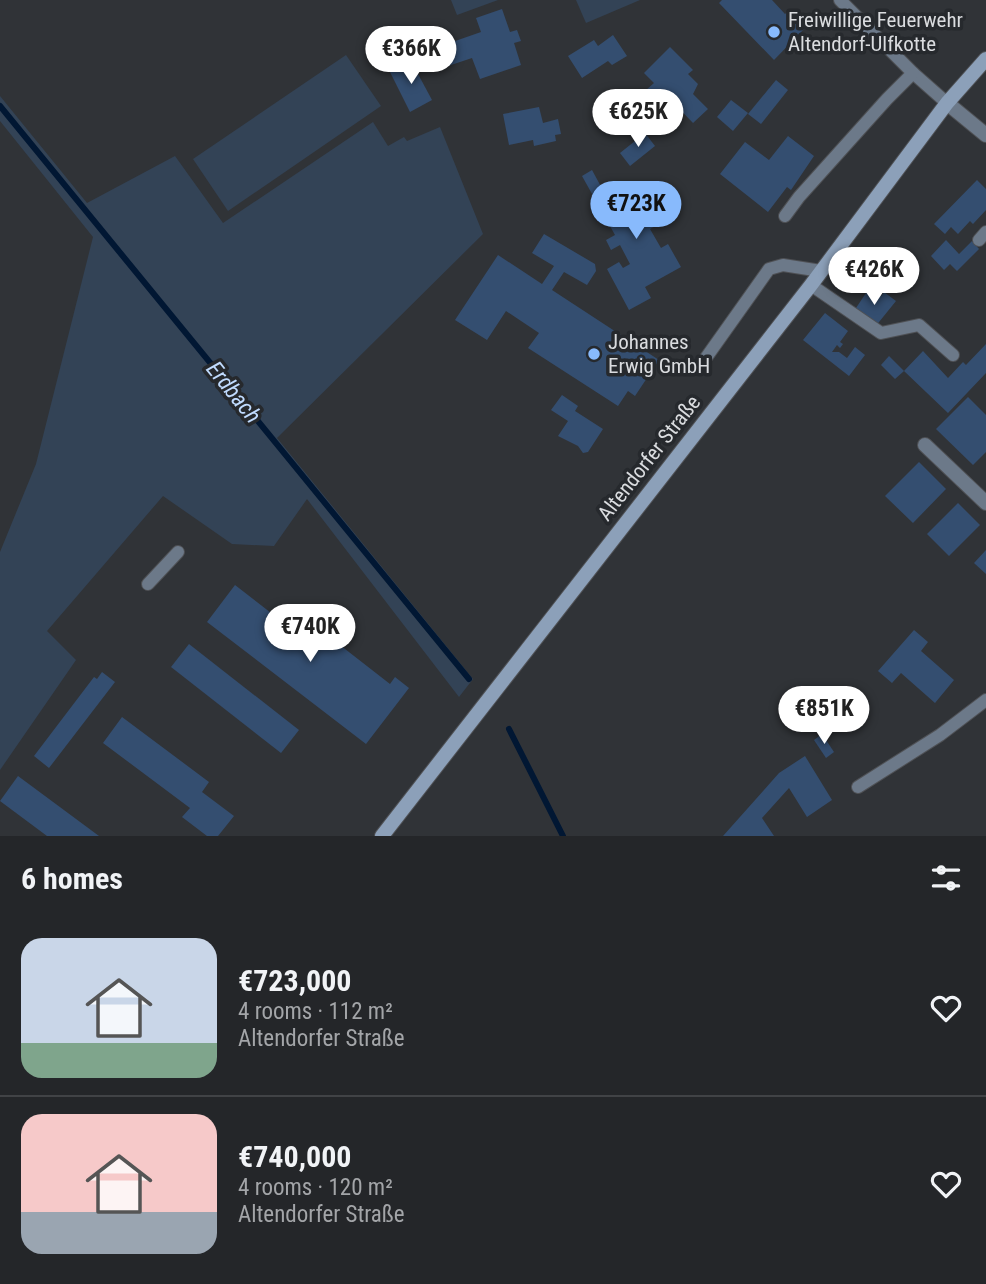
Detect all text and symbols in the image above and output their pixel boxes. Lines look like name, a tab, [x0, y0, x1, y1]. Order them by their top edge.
place label: Freiwillige Feuerwehr Altendorf-Ulfkotte	[788, 8, 963, 56]
marker: Freiwillige Feuerwehr Altendorf-Ulfkotte	[766, 24, 782, 40]
pin: €366K	[362, 27, 460, 86]
text: €366K	[381, 35, 441, 62]
pin: €625K	[589, 90, 687, 149]
text: €625K	[608, 98, 668, 125]
pin: €723K	[587, 182, 685, 241]
text: €723K	[606, 190, 666, 217]
pin: €426K	[825, 247, 923, 307]
text: €426K	[844, 256, 904, 283]
place label: Johannes Erwig GmbH	[608, 330, 710, 378]
marker: Johannes Erwig GmbH	[586, 346, 602, 362]
water label: Erdbach	[201, 356, 267, 429]
street label: Altendorfer Straße	[593, 391, 705, 525]
pin: €740K	[261, 604, 359, 664]
text: €740K	[280, 613, 340, 640]
pin: €851K	[775, 686, 873, 746]
text: €851K	[794, 695, 854, 722]
icon: filters	[927, 859, 965, 897]
text: 6 homes	[21, 861, 123, 896]
text: €723,000	[238, 963, 351, 998]
icon: home	[77, 966, 161, 1050]
icon: heart	[927, 989, 965, 1027]
text: 4 rooms · 112 m²	[238, 998, 393, 1025]
text: Altendorfer Straße	[238, 1025, 405, 1052]
text: €740,000	[238, 1139, 351, 1174]
icon: home	[77, 1142, 161, 1226]
icon: heart	[927, 1165, 965, 1203]
text: 4 rooms · 120 m²	[238, 1174, 393, 1201]
text: Altendorfer Straße	[238, 1201, 405, 1228]

